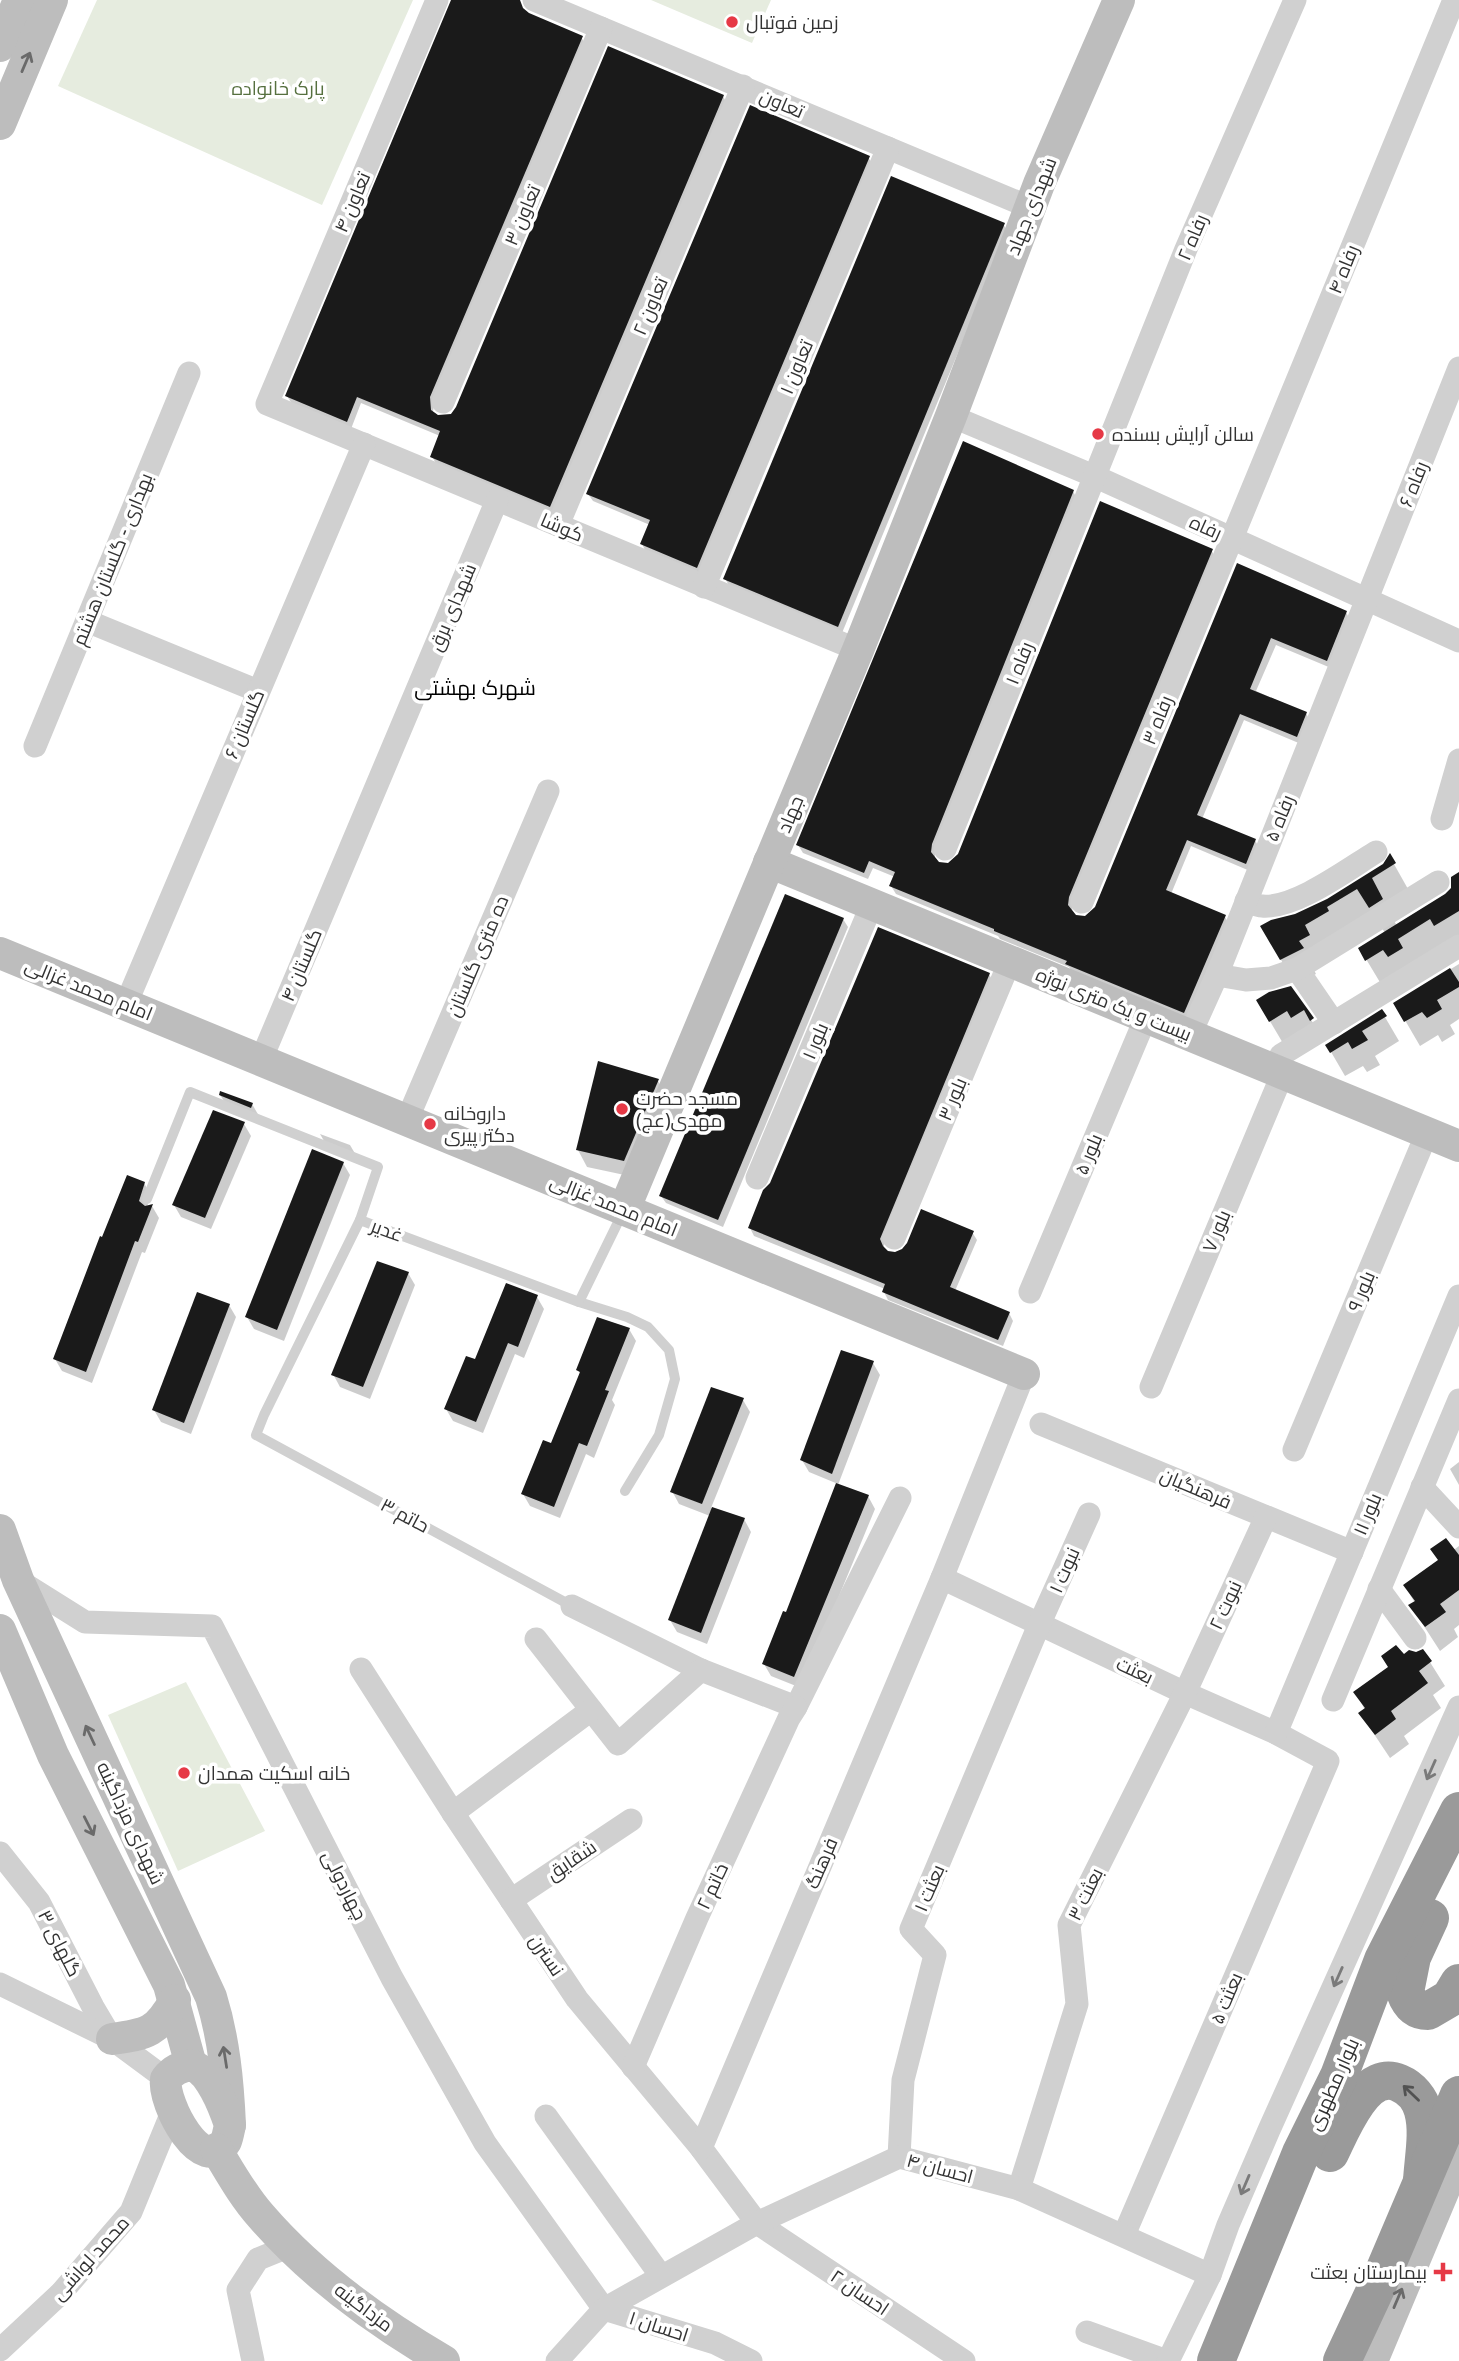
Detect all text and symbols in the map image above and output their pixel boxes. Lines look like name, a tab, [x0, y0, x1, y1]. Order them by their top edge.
place label: زمین فوتبال	[746, 9, 838, 35]
marker: زمین فوتبال	[724, 14, 740, 30]
one-way arrow	[20, 52, 33, 73]
park label: پارک خانواده	[231, 75, 325, 101]
street label: تعاون	[756, 82, 808, 124]
street label: شهدای جهاد	[1000, 153, 1062, 259]
street label: تعاون ۴	[328, 168, 376, 236]
street label: تعاون ۳	[498, 181, 546, 249]
street label: رفاه ۲	[1171, 210, 1213, 264]
street label: رفاه ۴	[1321, 241, 1365, 297]
street label: تعاون ۲	[626, 273, 674, 339]
street label: تعاون ۱	[773, 336, 819, 398]
place label: سالن آرایش بسنده	[1112, 421, 1254, 447]
marker: سالن آرایش بسنده	[1090, 426, 1106, 442]
street label: رفاه ۶	[1392, 457, 1434, 511]
street label: بهداری - گلستان هشتم	[65, 469, 159, 650]
street label: کوشا	[537, 506, 587, 548]
street label: رفاه	[1186, 508, 1226, 546]
street label: شهدای برق	[422, 559, 482, 655]
street label: رفاه ۱	[999, 638, 1039, 688]
district label: شهرک بهشتی	[414, 673, 536, 701]
street label: گلستان ۶	[218, 685, 270, 763]
street label: رفاه ۳	[1135, 691, 1179, 749]
street label: جهاد	[771, 791, 809, 837]
street label: رفاه ۵	[1258, 791, 1300, 845]
street label: ده متری گلستان	[440, 891, 514, 1021]
street label: گلستان ۴	[274, 925, 328, 1005]
street label: امام محمد غزالی	[21, 952, 157, 1027]
street label: بیست و یک متری نوژه	[1032, 961, 1196, 1047]
street label: بلور ۱	[796, 1019, 834, 1063]
street label: بلور ۳	[931, 1073, 973, 1125]
place label: مسجد حضرت مهدی(عج)	[636, 1085, 738, 1134]
place label: داروخانه دکتر پیری	[444, 1100, 515, 1148]
marker: مسجد حضرت مهدی(عج)	[614, 1101, 630, 1117]
marker: داروخانه دکتر پیری	[422, 1116, 438, 1132]
street label: بلور ۵	[1068, 1129, 1108, 1179]
street label: امام محمد غزالی	[546, 1168, 682, 1243]
street label: بلور ۷	[1195, 1206, 1237, 1256]
street label: غدیر	[366, 1212, 407, 1248]
street label: بلور ۹	[1341, 1267, 1381, 1315]
street label: فرهنگیان	[1156, 1461, 1236, 1515]
street label: بلور ۱۱	[1347, 1489, 1387, 1539]
street label: حاتم ۳	[376, 1491, 434, 1539]
street label: نبوت ۱	[1042, 1543, 1086, 1597]
street label: نبوت ۲	[1202, 1576, 1248, 1634]
street label: بعثت	[1112, 1650, 1158, 1690]
one-way arrow	[83, 1725, 96, 1746]
street label: شهدای مزداگینه	[91, 1757, 171, 1889]
one-way arrow	[1424, 1758, 1437, 1780]
place label: خانه اسكيت همدان	[198, 1760, 350, 1786]
marker: خانه اسكيت همدان	[176, 1765, 192, 1781]
one-way arrow	[83, 1815, 97, 1836]
street label: فرهنگ	[799, 1833, 843, 1893]
street label: شقایق	[541, 1834, 601, 1886]
street label: چهاردولی	[316, 1846, 374, 1924]
street label: خاتم ۲	[690, 1858, 735, 1914]
street label: بعثت ۱	[907, 1860, 951, 1916]
street label: بعثت ۳	[1061, 1863, 1109, 1925]
street label: گلهای ۳	[32, 1905, 88, 1981]
street label: نسترن	[524, 1929, 570, 1981]
one-way arrow	[1331, 1966, 1344, 1987]
street label: بعثت ۵	[1204, 1968, 1248, 2028]
street label: بلوار مطهری	[1301, 2034, 1365, 2134]
one-way arrow	[218, 2046, 231, 2069]
one-way arrow	[1403, 2085, 1420, 2102]
street label: احسان ۴	[904, 2147, 976, 2189]
one-way arrow	[1238, 2174, 1251, 2195]
street label: محمد لواشی	[45, 2210, 135, 2306]
place label: بیمارستان بعثت	[1310, 2259, 1427, 2285]
marker: بیمارستان بعثت	[1433, 2262, 1453, 2282]
street label: احسان ۲	[826, 2263, 894, 2321]
street label: مزداگینه	[329, 2276, 399, 2338]
one-way arrow	[1392, 2288, 1405, 2309]
street label: احسان ۱	[626, 2304, 692, 2348]

